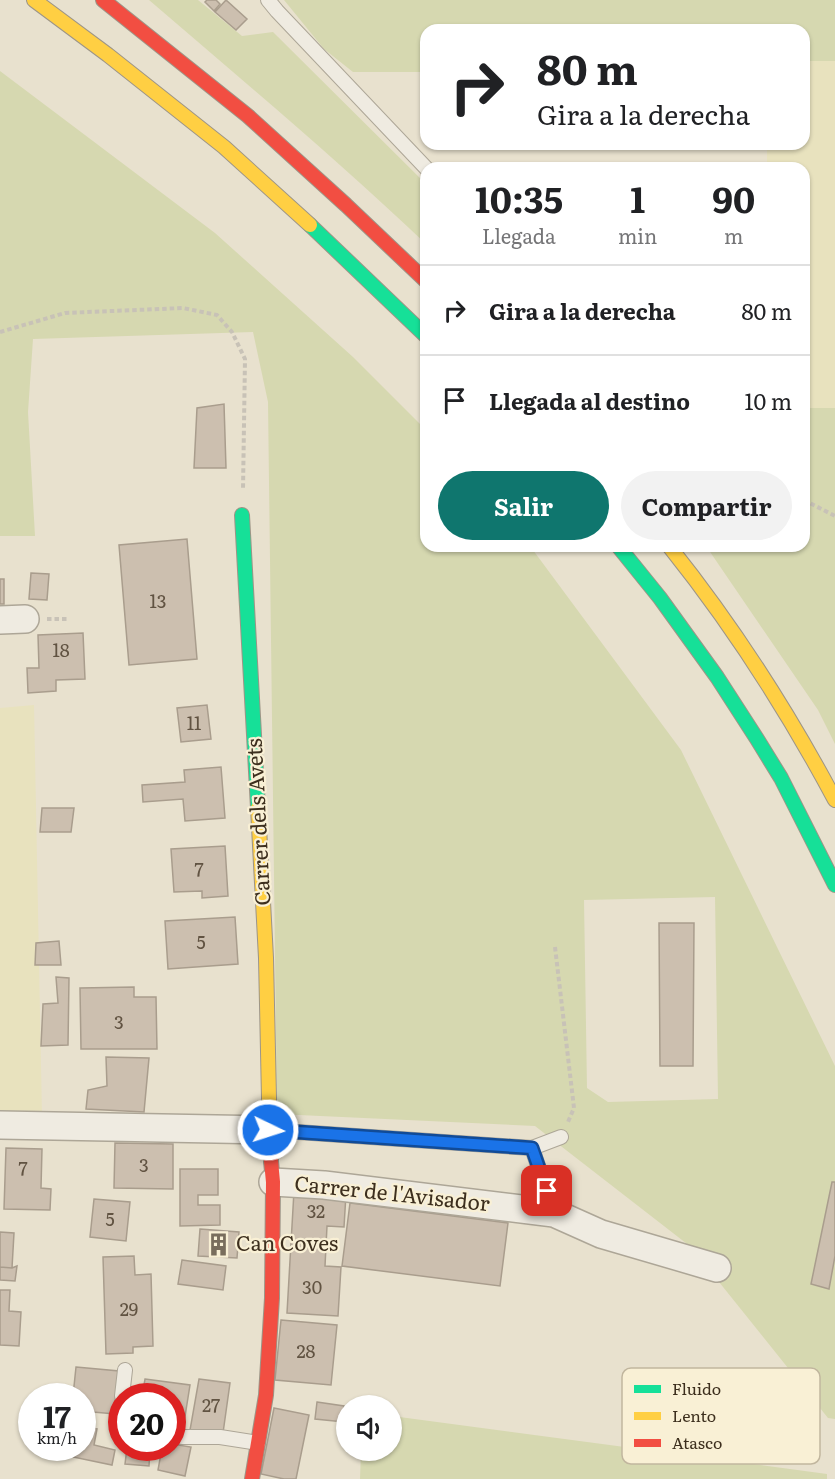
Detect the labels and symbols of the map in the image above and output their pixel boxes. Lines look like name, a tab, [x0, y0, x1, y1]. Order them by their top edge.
house number: 13	[149, 587, 167, 614]
house number: 18	[52, 636, 70, 663]
house number: 11	[187, 709, 201, 736]
street label: Carrer dels Avets	[237, 738, 276, 907]
house number: 7	[194, 855, 204, 882]
house number: 5	[196, 928, 206, 955]
house number: 3	[114, 1008, 124, 1035]
position arrow	[236, 1098, 300, 1162]
house number: 3	[139, 1151, 149, 1178]
house number: 7	[18, 1154, 28, 1181]
pin	[521, 1165, 572, 1216]
street label: Carrer de l'Avisador	[293, 1166, 492, 1217]
house number: 32	[307, 1197, 325, 1224]
house number: 5	[105, 1205, 115, 1232]
place label: Can Coves	[236, 1226, 338, 1257]
building icon: Can Coves	[205, 1231, 231, 1257]
house number: 30	[302, 1273, 322, 1300]
house number: 29	[120, 1295, 138, 1322]
house number: 28	[296, 1337, 316, 1364]
legend	[622, 1368, 820, 1464]
text: Fluido	[672, 1376, 721, 1400]
speed limit sign: 20	[108, 1383, 186, 1461]
house number: 27	[202, 1391, 220, 1418]
text: Lento	[672, 1403, 716, 1427]
text: Atasco	[672, 1430, 722, 1454]

